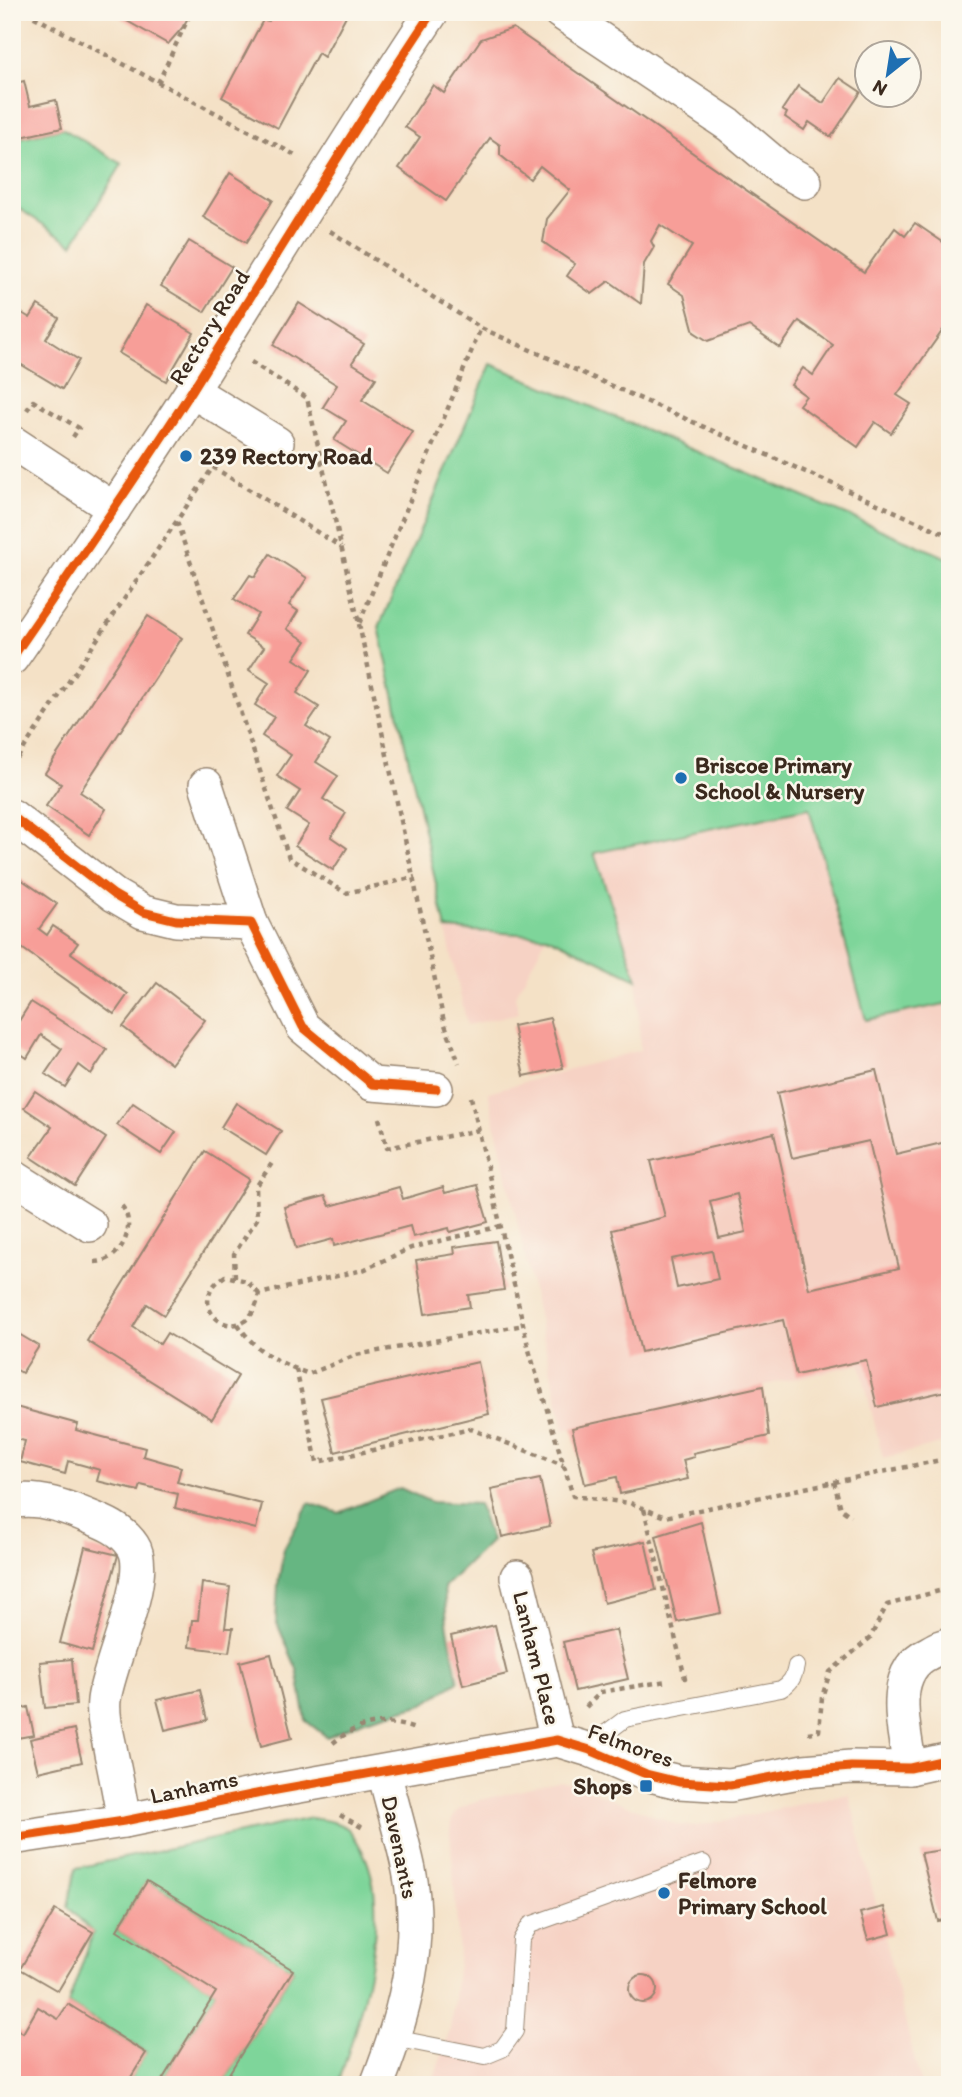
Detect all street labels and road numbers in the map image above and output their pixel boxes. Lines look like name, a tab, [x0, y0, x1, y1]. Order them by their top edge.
street label: Rectory Road	[162, 264, 256, 390]
street label: Lanham Place	[507, 1588, 567, 1728]
street label: Felmores	[584, 1717, 678, 1773]
street label: Lanhams	[147, 1764, 241, 1810]
street label: Davenants	[375, 1793, 425, 1901]

